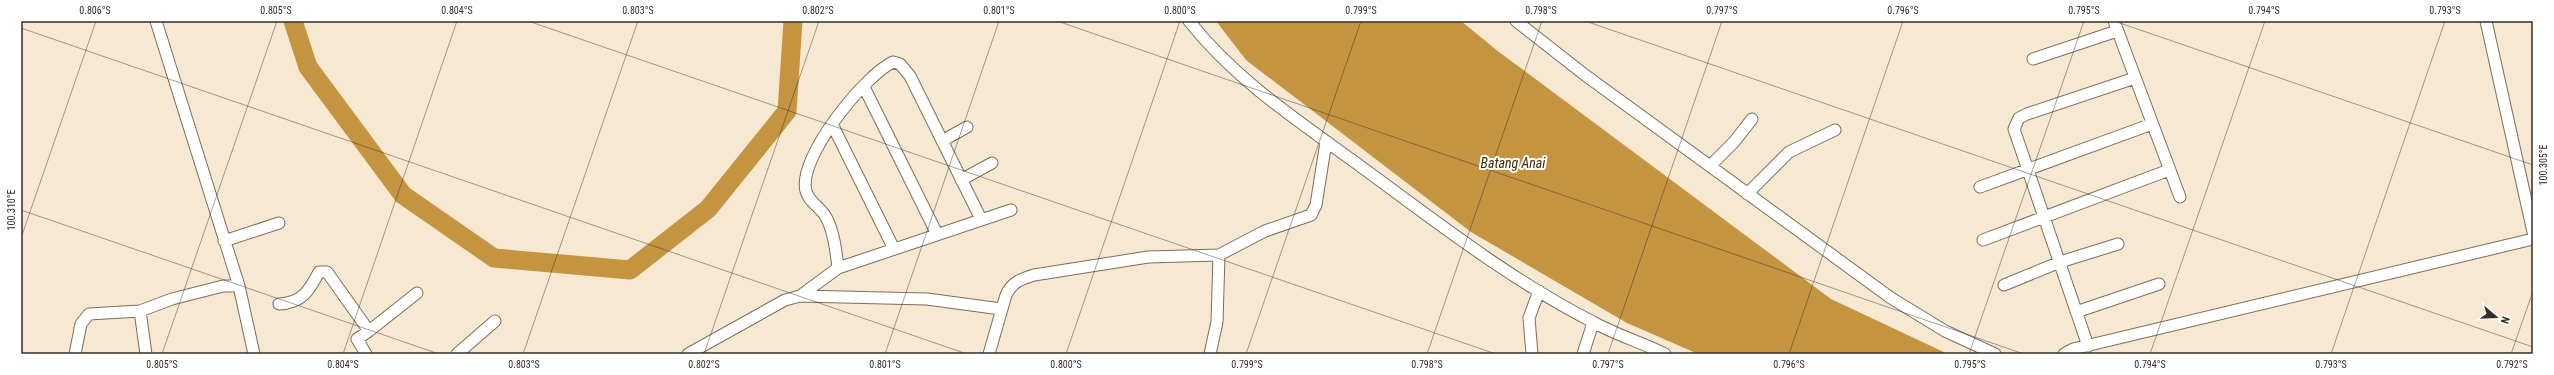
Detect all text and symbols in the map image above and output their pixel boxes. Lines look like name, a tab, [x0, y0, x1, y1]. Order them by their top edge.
text: 0.806°S	[79, 5, 111, 16]
text: 0.805°S	[260, 5, 292, 16]
text: 0.804°S	[441, 5, 473, 16]
text: 0.803°S	[622, 5, 654, 16]
text: 0.802°S	[802, 5, 834, 16]
text: 0.801°S	[983, 5, 1015, 16]
text: 0.800°S	[1164, 5, 1196, 16]
text: 0.799°S	[1345, 5, 1377, 16]
text: 0.798°S	[1525, 5, 1557, 16]
text: 0.797°S	[1706, 5, 1738, 16]
text: 0.796°S	[1887, 5, 1919, 16]
text: 0.795°S	[2068, 5, 2100, 16]
text: 0.794°S	[2248, 5, 2280, 16]
text: 0.793°S	[2429, 5, 2461, 16]
text: 100.305°E	[2538, 144, 2549, 185]
water label: Batang Anai	[1481, 155, 1546, 171]
text: 100.310°E	[6, 189, 17, 230]
north arrow	[2476, 297, 2516, 337]
text: N	[2498, 315, 2512, 326]
text: 0.805°S	[146, 359, 178, 370]
text: 0.804°S	[327, 359, 359, 370]
text: 0.803°S	[508, 359, 540, 370]
text: 0.802°S	[688, 359, 720, 370]
text: 0.801°S	[869, 359, 901, 370]
text: 0.800°S	[1050, 359, 1082, 370]
text: 0.799°S	[1231, 359, 1263, 370]
text: 0.798°S	[1411, 359, 1443, 370]
text: 0.797°S	[1592, 359, 1624, 370]
text: 0.796°S	[1773, 359, 1805, 370]
text: 0.795°S	[1954, 359, 1986, 370]
text: 0.794°S	[2134, 359, 2166, 370]
text: 0.793°S	[2315, 359, 2347, 370]
text: 0.792°S	[2496, 359, 2528, 370]

